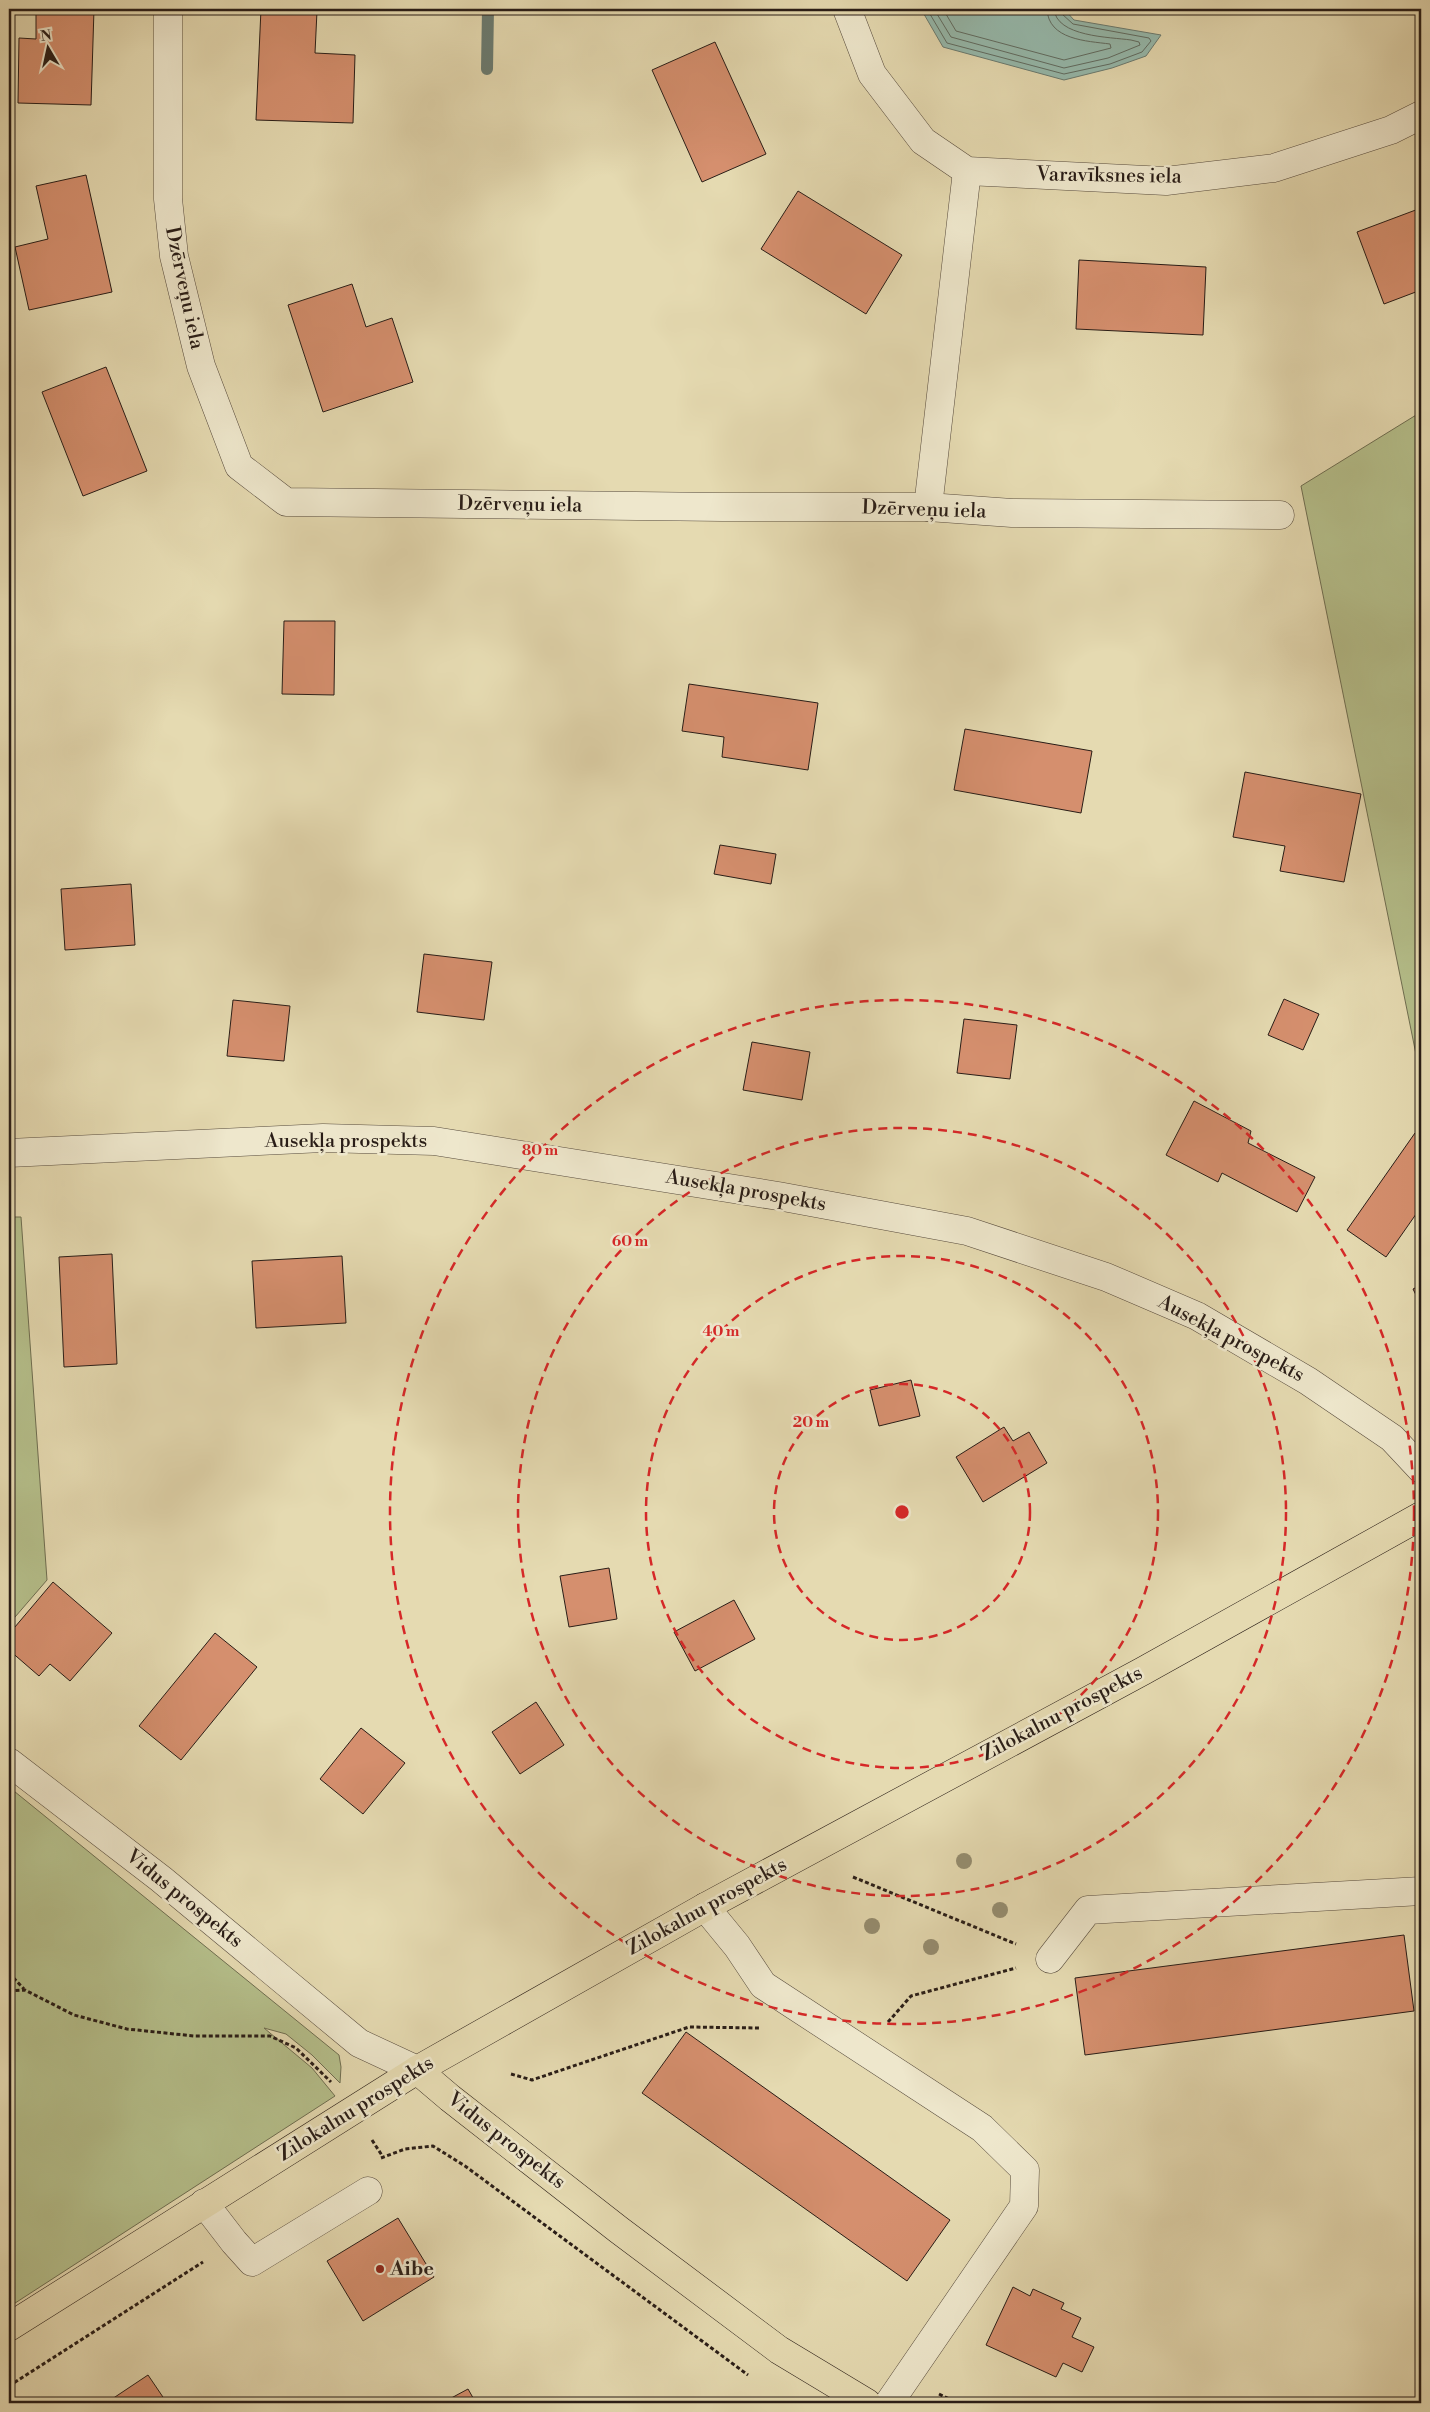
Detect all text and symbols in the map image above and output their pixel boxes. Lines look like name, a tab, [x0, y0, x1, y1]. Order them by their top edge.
north arrow	[22, 22, 72, 72]
text: N	[39, 26, 53, 46]
street label: Varavīksnes iela	[1035, 162, 1183, 190]
street label: Dzērveņu iela	[159, 224, 209, 352]
street label: Dzērveņu iela	[457, 491, 583, 519]
street label: Dzērveņu iela	[861, 495, 988, 525]
street label: Ausekļa prospekts	[264, 1129, 427, 1154]
text: 80 m	[522, 1141, 559, 1160]
street label: Ausekļa prospekts	[663, 1164, 828, 1217]
text: 60 m	[612, 1232, 649, 1251]
street label: Ausekļa prospekts	[1153, 1289, 1309, 1388]
text: 40 m	[702, 1322, 740, 1341]
text: 20 m	[793, 1413, 830, 1432]
centre of rings	[893, 1503, 911, 1521]
street label: Zilokalnu prospekts	[977, 1661, 1147, 1767]
street label: Vidus prospekts	[120, 1844, 248, 1954]
street label: Zilokalnu prospekts	[623, 1853, 791, 1961]
street label: Zilokalnu prospekts	[273, 2051, 439, 2167]
street label: Vidus prospekts	[441, 2086, 570, 2195]
place label: Aibe	[389, 2257, 434, 2282]
marker: Aibe	[374, 2263, 386, 2275]

